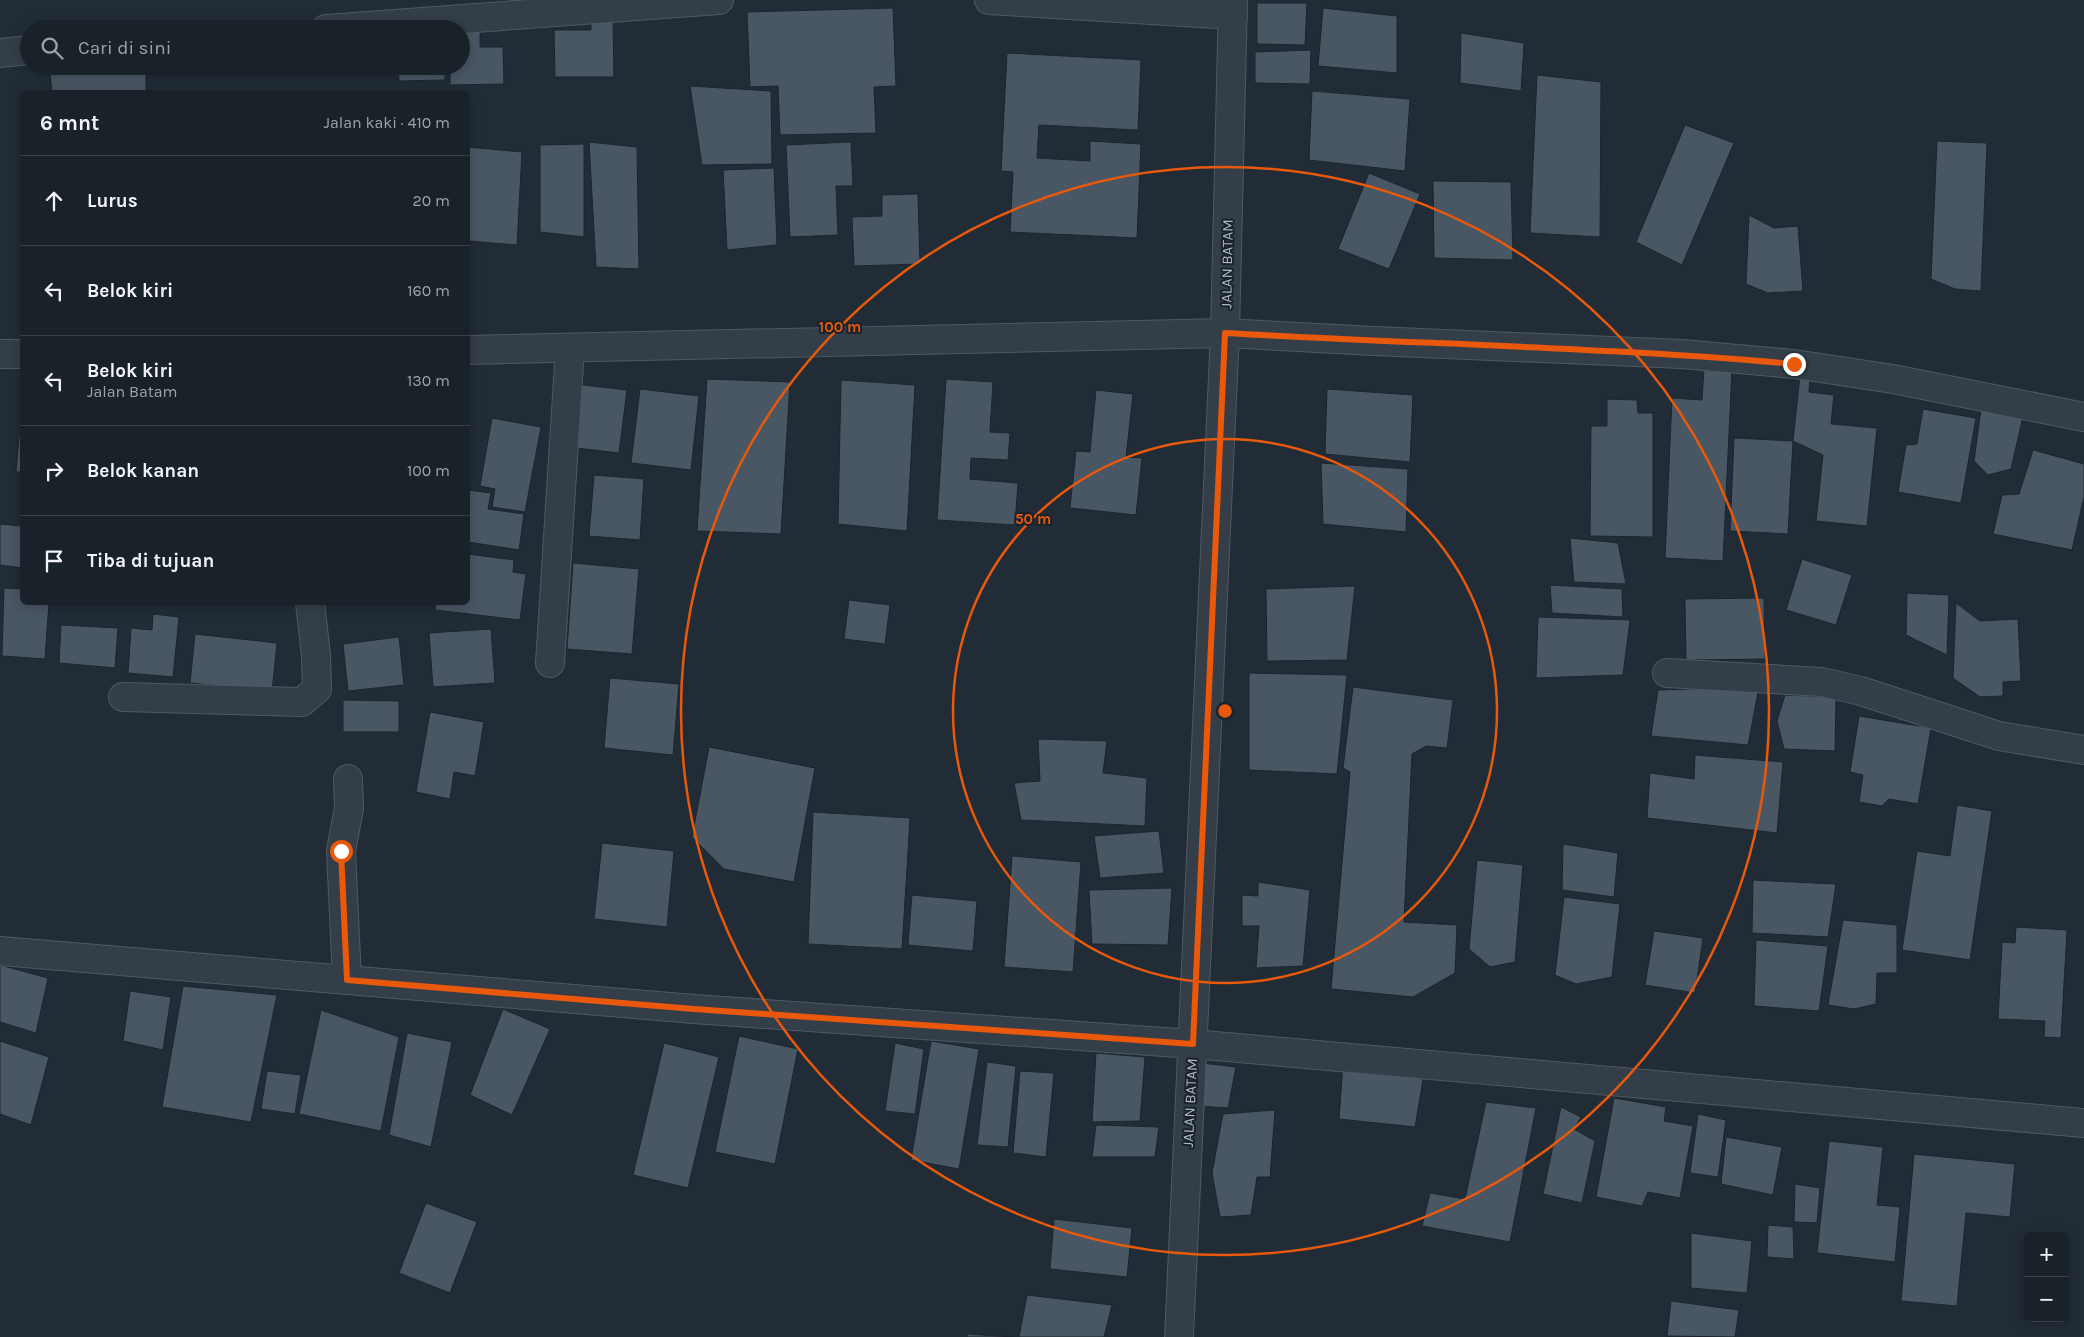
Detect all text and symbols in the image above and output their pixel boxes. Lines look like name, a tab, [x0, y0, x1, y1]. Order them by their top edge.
search box	[20, 20, 470, 75]
icon: search	[38, 34, 66, 62]
text: Cari di sini	[78, 37, 171, 59]
text: 6 mnt	[40, 111, 99, 135]
text: Jalan kaki · 410 m	[323, 113, 450, 132]
icon: ahead	[40, 187, 68, 215]
text: Lurus	[87, 190, 138, 212]
text: 20 m	[412, 191, 450, 210]
street label: JALAN BATAM	[1217, 219, 1237, 309]
icon: left	[40, 277, 68, 305]
text: Belok kiri	[87, 280, 173, 302]
text: 160 m	[407, 281, 450, 300]
text: 100 m	[819, 318, 861, 336]
route end	[1783, 353, 1806, 376]
text: Belok kiri	[87, 360, 173, 382]
icon: left	[40, 367, 68, 395]
text: 130 m	[407, 371, 450, 390]
text: Jalan Batam	[87, 382, 178, 401]
icon: right	[40, 457, 68, 485]
text: Belok kanan	[87, 460, 199, 482]
text: 100 m	[407, 461, 450, 480]
text: 50 m	[1015, 510, 1051, 528]
icon: arrive	[40, 547, 68, 575]
text: Tiba di tujuan	[87, 550, 214, 572]
centre of rings	[1216, 702, 1234, 720]
route start	[330, 840, 353, 863]
street label: JALAN BATAM	[1179, 1058, 1201, 1148]
map controls	[2024, 1232, 2069, 1322]
button: +	[2024, 1232, 2069, 1277]
button: −	[2024, 1277, 2069, 1322]

